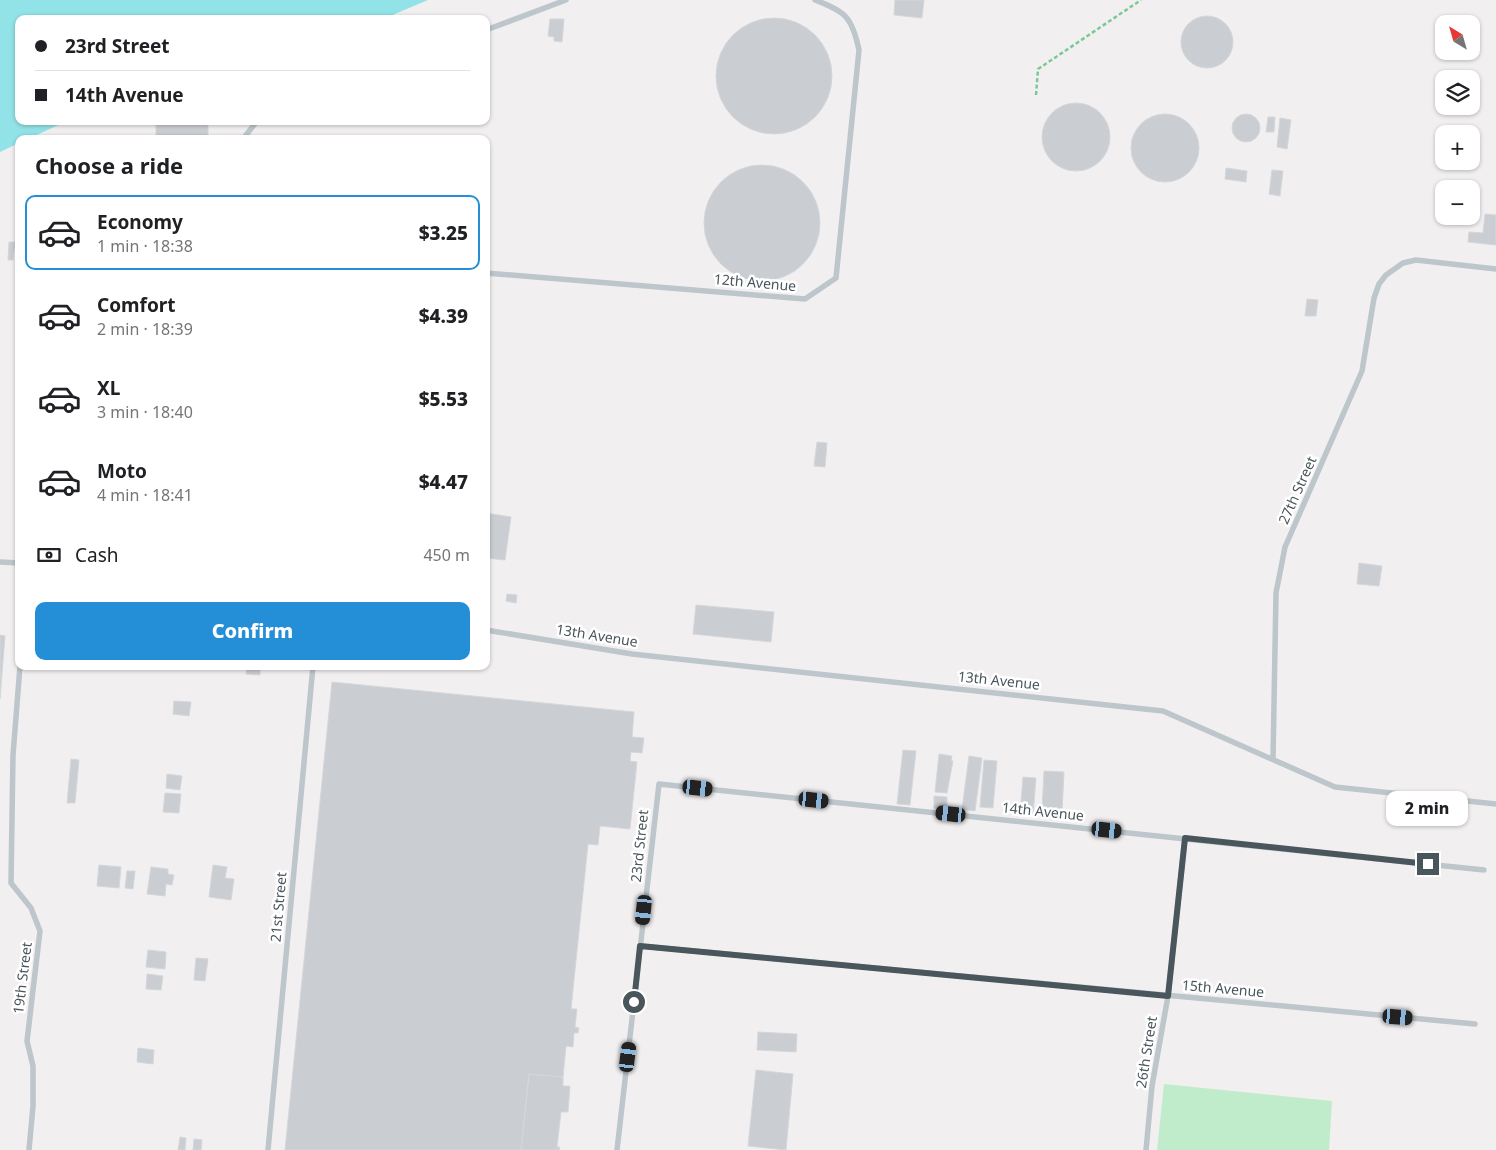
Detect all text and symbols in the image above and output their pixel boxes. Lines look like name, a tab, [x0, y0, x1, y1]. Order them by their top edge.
north arrow	[1435, 15, 1480, 60]
map controls	[1435, 15, 1480, 225]
text: 23rd Street	[65, 33, 170, 59]
button: layers	[1435, 70, 1480, 115]
text: 14th Avenue	[65, 82, 184, 108]
button: +	[1435, 125, 1480, 170]
text: Choose a ride	[35, 150, 183, 180]
button: −	[1435, 180, 1480, 225]
text: Economy	[97, 209, 183, 235]
icon: car	[37, 210, 82, 255]
text: $3.25	[419, 220, 468, 246]
text: 1 min · 18:38	[97, 235, 193, 257]
street label: 12th Avenue	[713, 269, 797, 295]
text: Comfort	[97, 292, 176, 318]
icon: car	[37, 293, 82, 338]
text: $4.39	[419, 303, 468, 329]
text: 2 min · 18:39	[97, 318, 193, 340]
text: XL	[97, 375, 120, 401]
icon: car	[37, 376, 82, 421]
text: $5.53	[419, 386, 468, 412]
text: 3 min · 18:40	[97, 401, 193, 423]
street label: 27th Street	[1274, 453, 1320, 527]
text: Moto	[97, 458, 147, 484]
icon: car	[37, 459, 82, 504]
text: $4.47	[419, 469, 468, 495]
text: 4 min · 18:41	[97, 484, 193, 506]
icon: cash	[35, 541, 63, 569]
text: Cash	[75, 542, 119, 568]
text: 450 m	[423, 544, 470, 566]
button: Confirm	[35, 602, 470, 660]
street label: 13th Avenue	[555, 619, 639, 651]
street label: 13th Avenue	[957, 666, 1041, 694]
car	[682, 779, 713, 797]
car	[798, 791, 829, 809]
callout: 2 min	[1387, 792, 1469, 826]
street label: 14th Avenue	[1001, 797, 1085, 825]
text: 2 min	[1405, 797, 1449, 819]
car	[935, 805, 966, 823]
street label: 23rd Street	[626, 809, 652, 883]
car	[1091, 821, 1122, 839]
route end	[1417, 853, 1439, 875]
street label: 21st Street	[265, 871, 291, 943]
car	[634, 894, 653, 926]
street label: 19th Street	[8, 941, 36, 1015]
street label: 15th Avenue	[1181, 975, 1265, 1001]
route start	[623, 991, 645, 1013]
car	[1382, 1008, 1413, 1026]
street label: 26th Street	[1131, 1015, 1161, 1089]
car	[618, 1041, 637, 1073]

